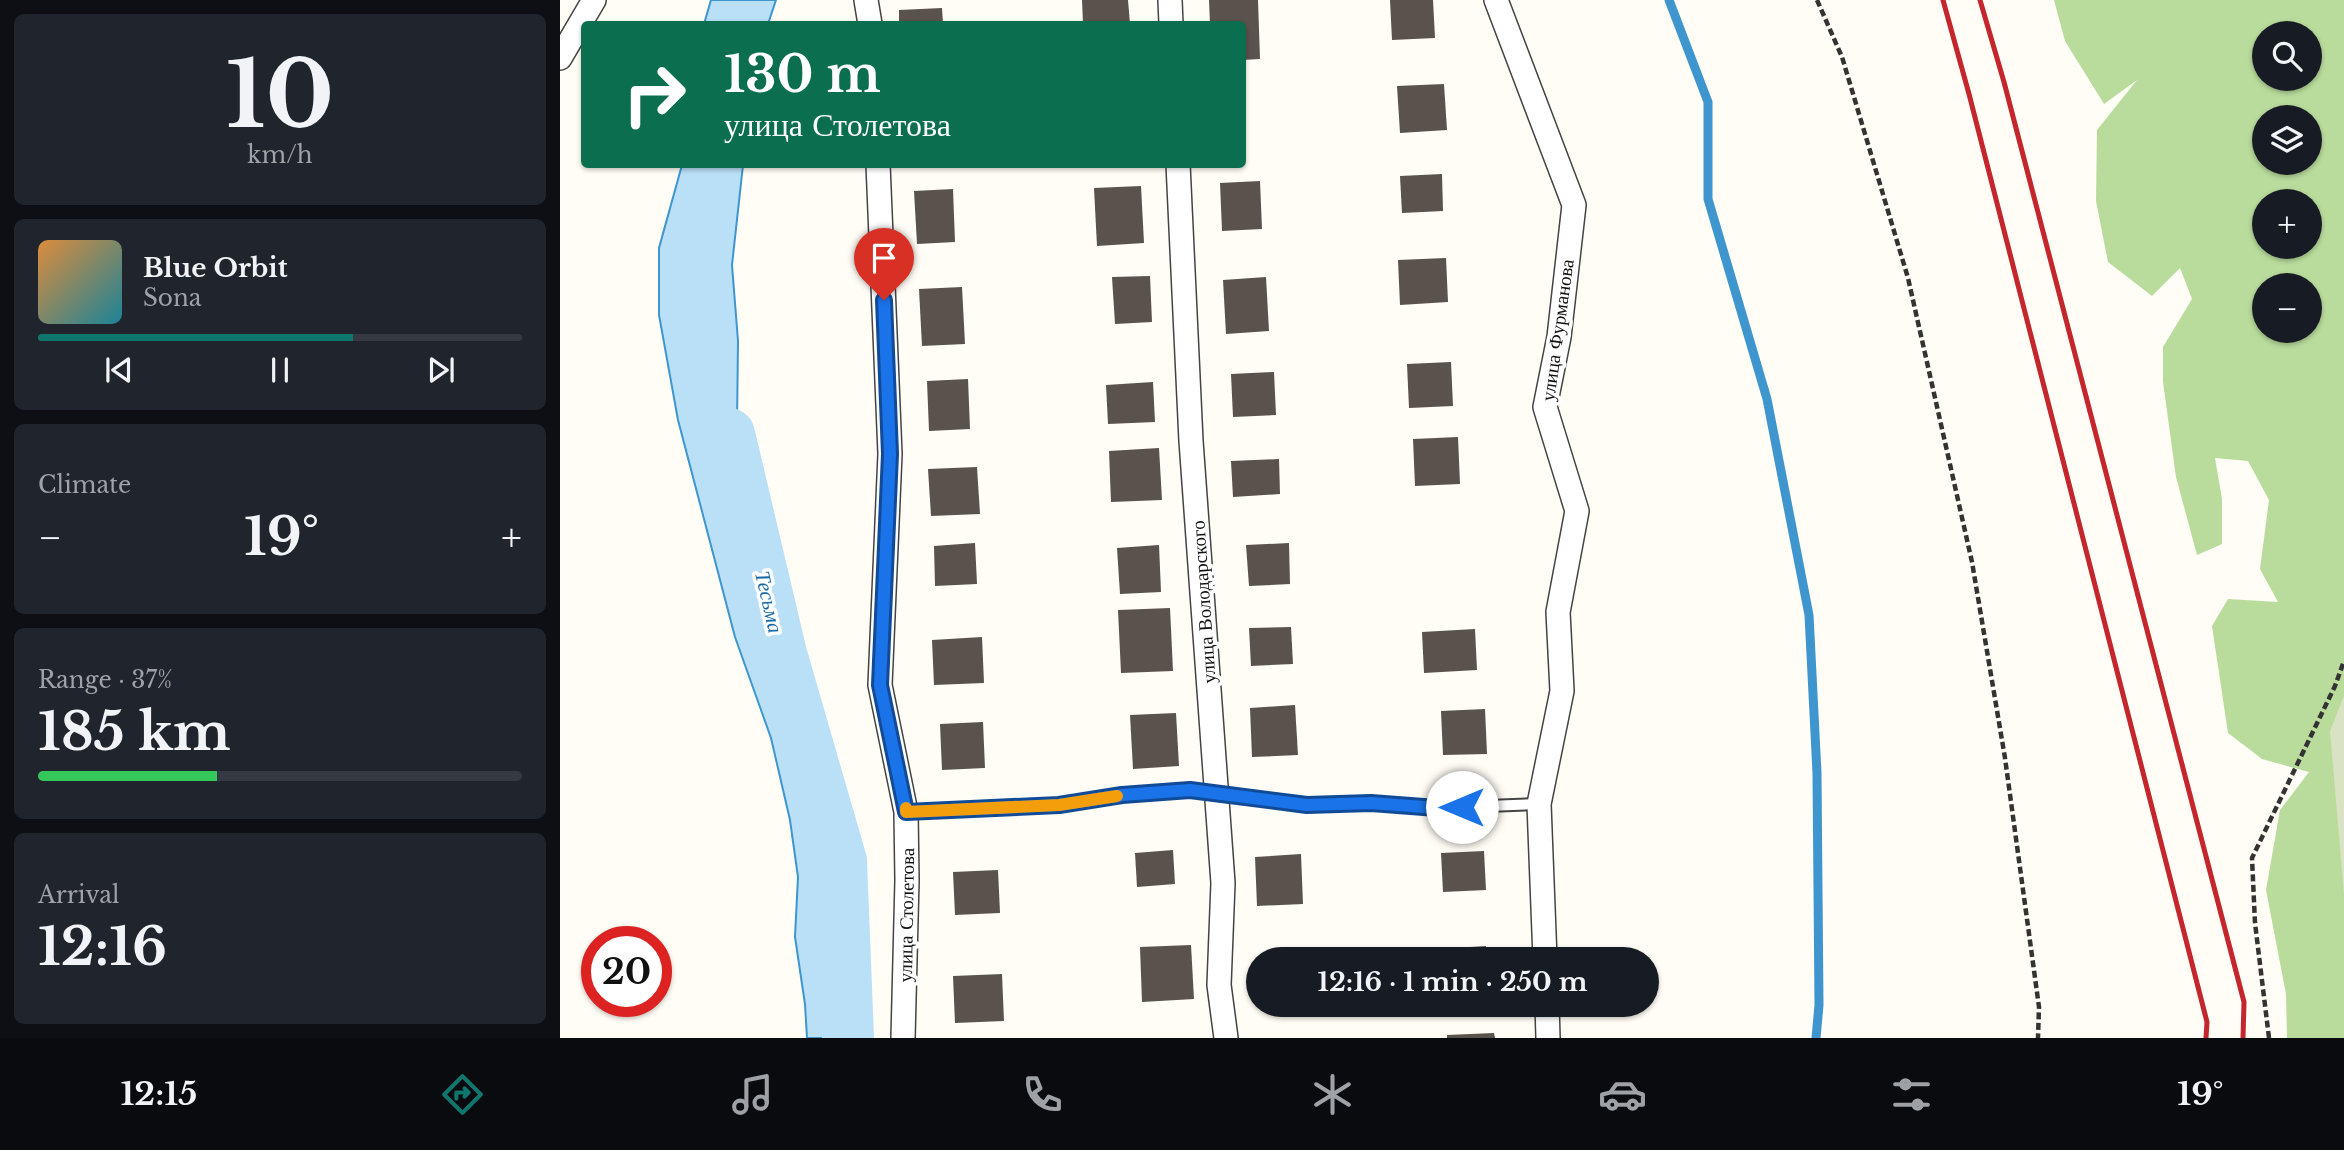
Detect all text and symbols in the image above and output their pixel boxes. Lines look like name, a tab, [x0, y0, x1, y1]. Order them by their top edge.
map controls	[2252, 21, 2322, 343]
button: search	[2252, 21, 2322, 91]
text: 10	[226, 39, 334, 152]
text: 130 m	[724, 44, 881, 105]
icon: right	[609, 49, 700, 140]
text: улица Столетова	[724, 105, 951, 145]
button: layers	[2252, 105, 2322, 175]
text: km/h	[247, 141, 313, 169]
button: +	[2252, 189, 2322, 259]
pin	[854, 228, 914, 300]
icon: arrive	[865, 239, 903, 277]
text: Blue Orbit	[143, 252, 288, 284]
street label: улица Фурманова	[1536, 257, 1579, 403]
button: −	[2252, 273, 2322, 343]
text: Sona	[143, 284, 201, 312]
icon: previous	[100, 351, 138, 389]
icon: pause	[261, 351, 299, 389]
icon: next	[422, 351, 460, 389]
text: Climate	[38, 471, 131, 499]
text: 19°	[244, 505, 319, 569]
text: −	[38, 514, 62, 561]
text: +	[501, 514, 522, 561]
street label: улица Володарского	[1186, 520, 1221, 684]
water label: Тесьма	[749, 569, 789, 635]
text: Range · 37%	[38, 666, 172, 694]
text: 185 km	[38, 700, 231, 764]
position arrow	[1425, 770, 1499, 844]
street label: улица Столетова	[894, 847, 919, 983]
text: Arrival	[38, 881, 119, 909]
text: 12:16	[38, 915, 167, 979]
speed limit sign: 20	[581, 926, 672, 1017]
text: 12:16 · 1 min · 250 m	[1318, 966, 1587, 998]
icon: directions	[438, 1070, 487, 1119]
icon: music	[728, 1070, 777, 1119]
icon: phone	[1018, 1070, 1067, 1119]
icon: climate	[1308, 1070, 1357, 1119]
icon: car	[1598, 1070, 1647, 1119]
icon: filters	[1887, 1070, 1936, 1119]
text: 12:15	[120, 1074, 197, 1114]
text: 19°	[2177, 1074, 2224, 1114]

